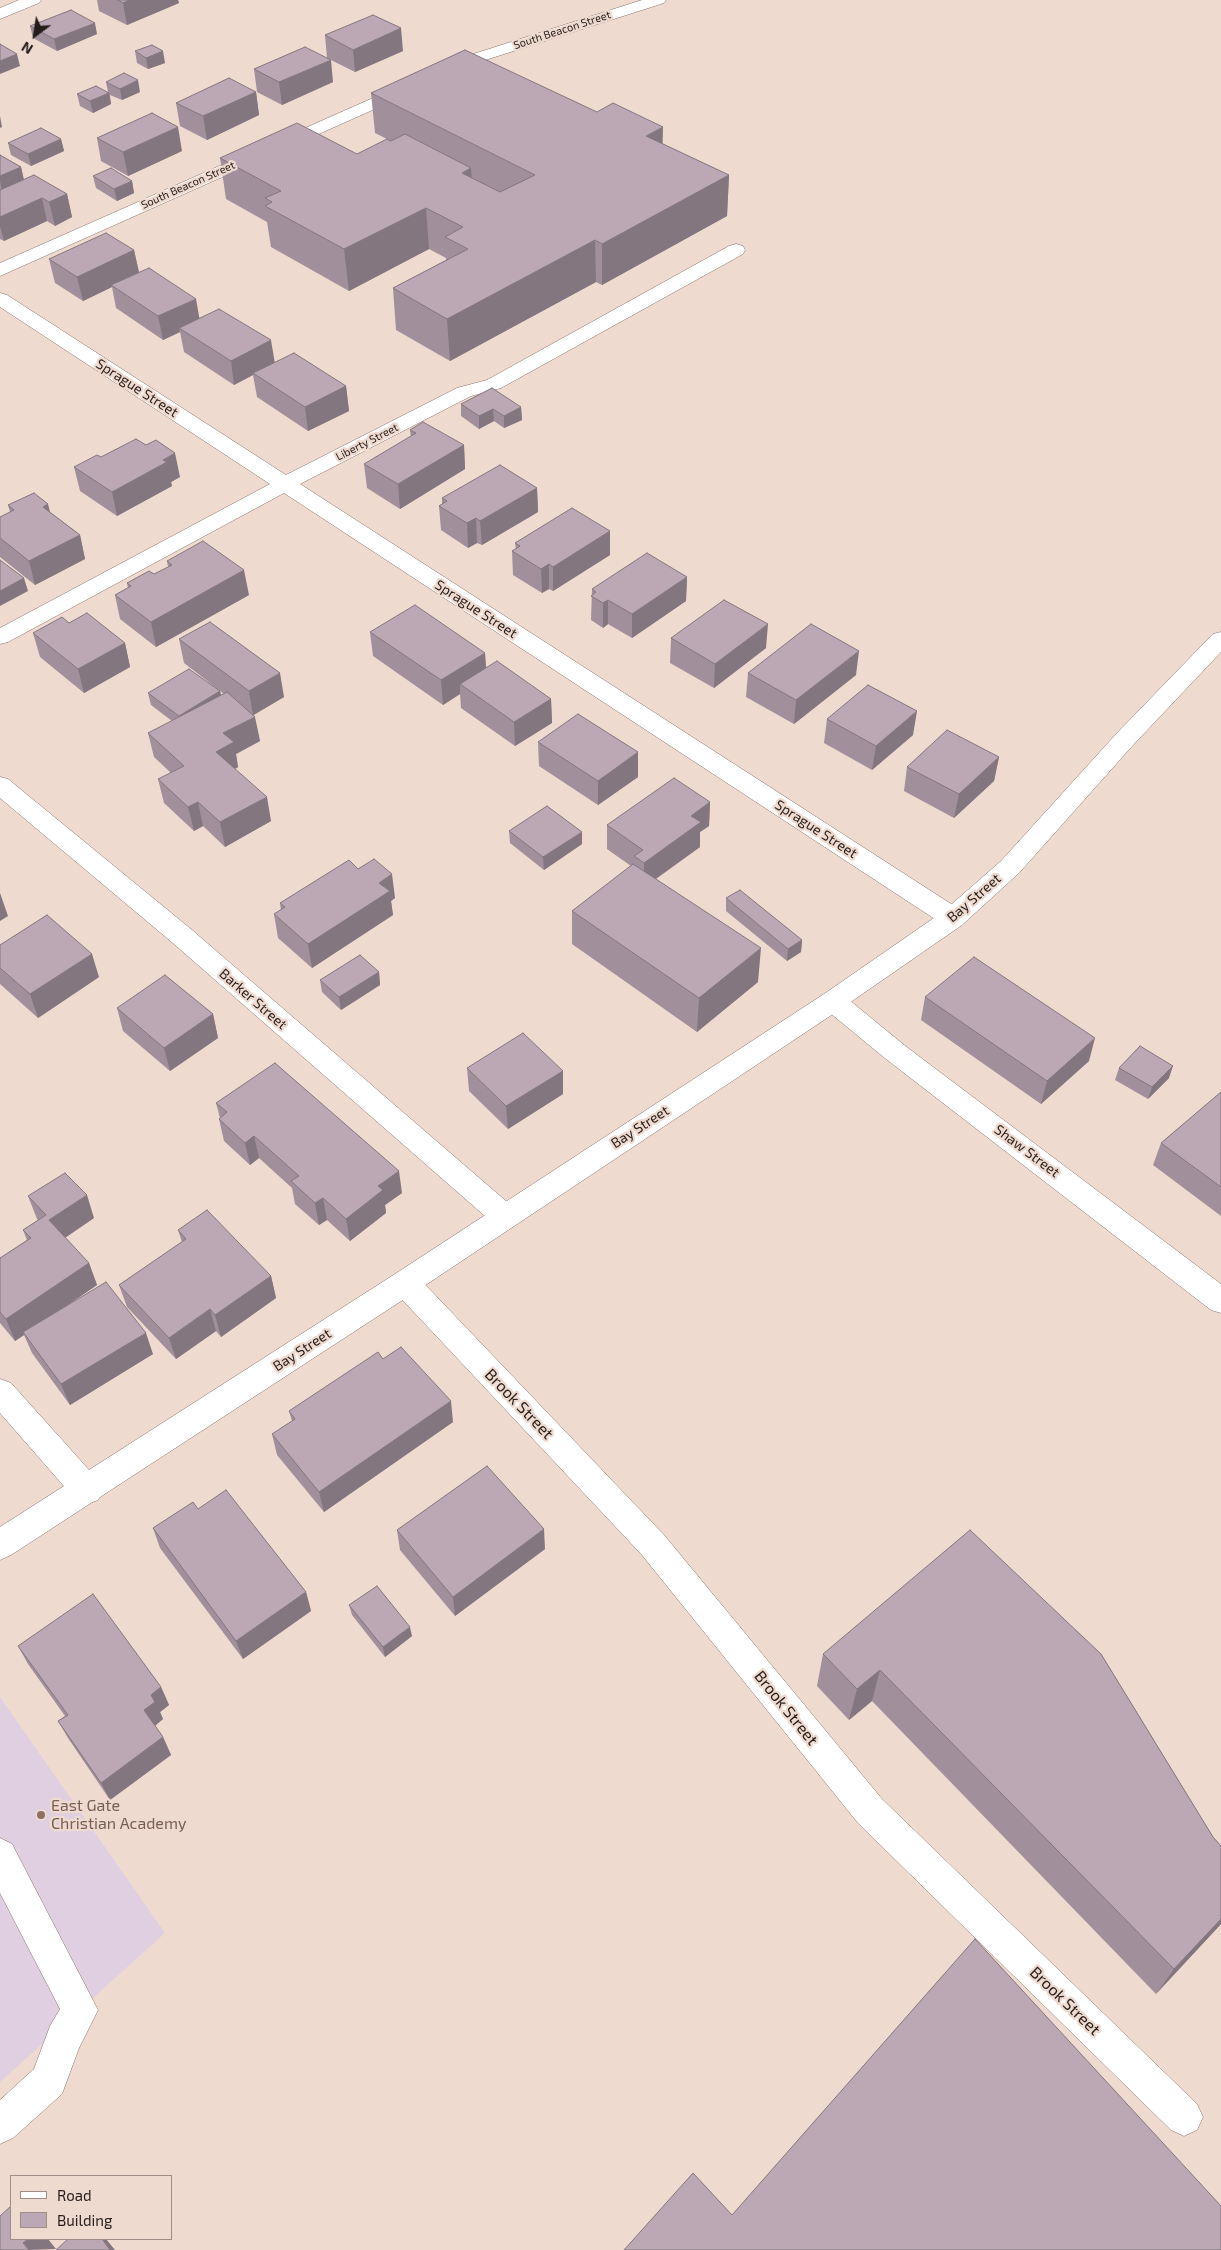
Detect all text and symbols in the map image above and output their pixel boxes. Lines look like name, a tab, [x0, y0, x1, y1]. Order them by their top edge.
street label: South Beacon Street	[512, 8, 612, 52]
north arrow	[10, 10, 60, 60]
text: N	[18, 38, 36, 58]
street label: South Beacon Street	[139, 158, 237, 212]
street label: Sprague Street	[93, 355, 181, 421]
street label: Liberty Street	[334, 421, 400, 463]
street label: Sprague Street	[432, 576, 520, 642]
street label: Sprague Street	[772, 796, 860, 862]
street label: Bay Street	[944, 870, 1004, 926]
street label: Barker Street	[216, 965, 290, 1033]
street label: Bay Street	[608, 1102, 672, 1152]
street label: Shaw Street	[991, 1121, 1063, 1181]
street label: Bay Street	[270, 1325, 334, 1375]
street label: Brook Street	[481, 1365, 557, 1443]
street label: Brook Street	[750, 1667, 822, 1749]
place label: East Gate Christian Academy	[51, 1796, 186, 1834]
marker: East Gate Christian Academy	[35, 1809, 47, 1821]
street label: Brook Street	[1026, 1963, 1104, 2039]
legend	[10, 2175, 172, 2240]
text: Road	[57, 2186, 92, 2204]
text: Building	[57, 2211, 112, 2229]

